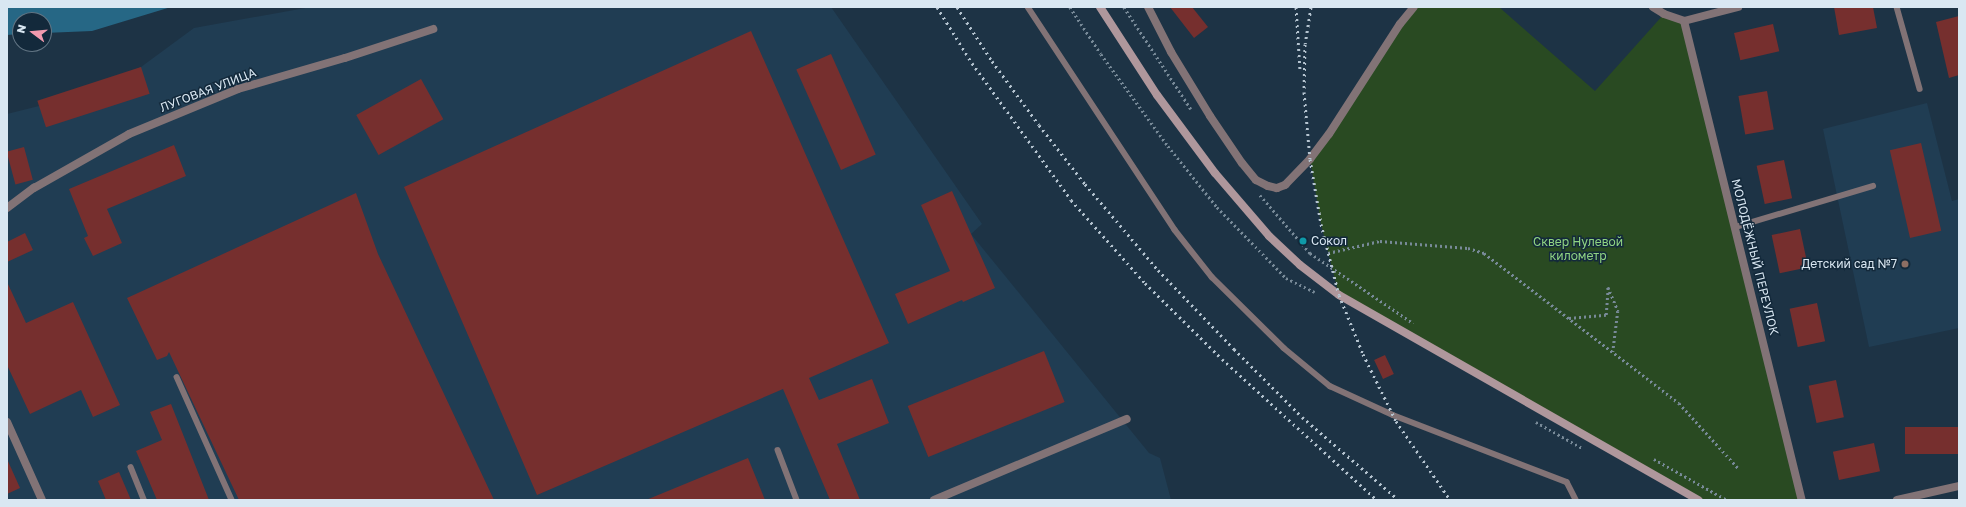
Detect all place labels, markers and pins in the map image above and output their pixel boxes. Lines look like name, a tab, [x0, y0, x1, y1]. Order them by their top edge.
place label: Сокол	[1311, 234, 1347, 248]
marker: Сокол	[1298, 236, 1308, 246]
place label: Детский сад №7	[1802, 257, 1897, 271]
marker: Детский сад №7	[1900, 259, 1910, 269]

